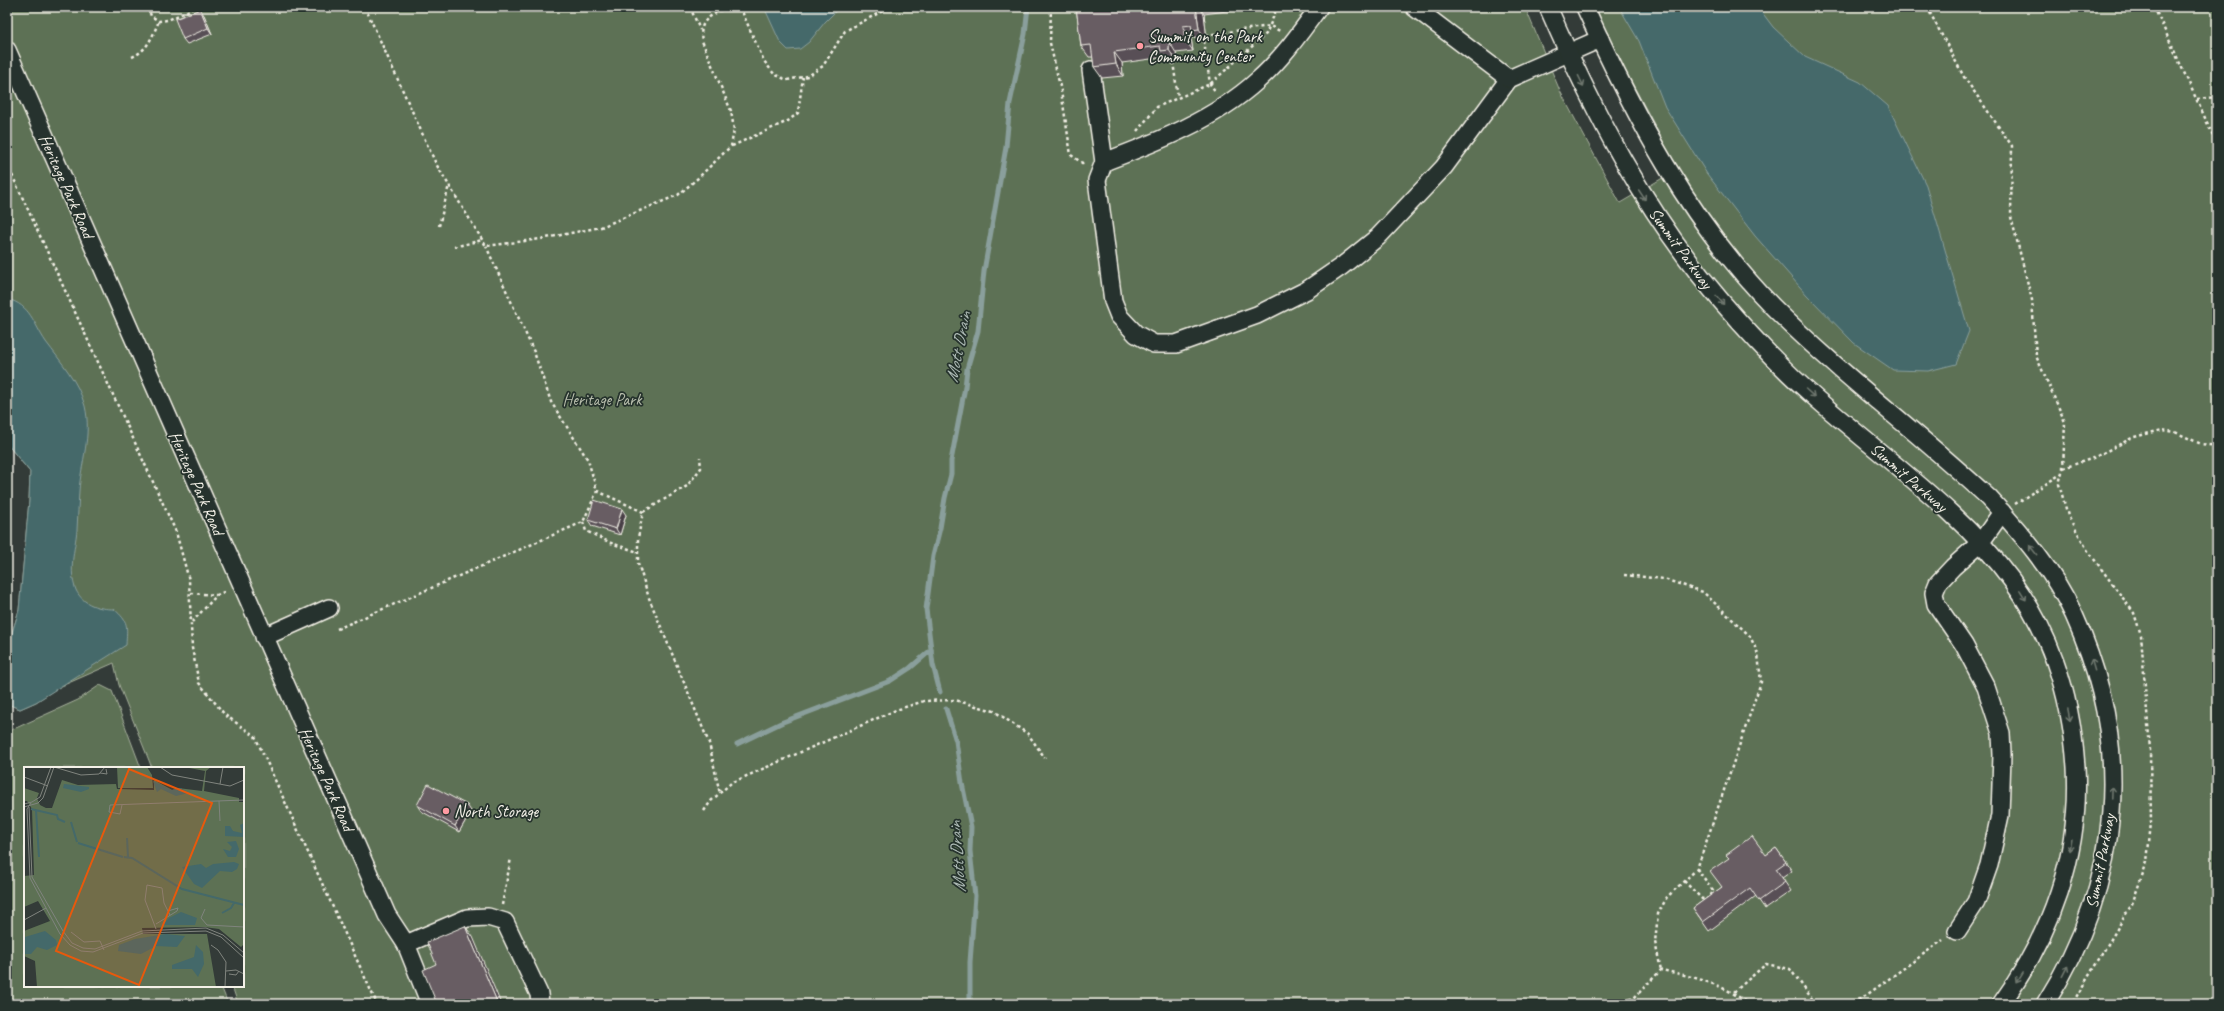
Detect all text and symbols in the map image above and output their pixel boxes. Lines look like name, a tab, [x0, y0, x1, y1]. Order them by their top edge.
place label: Summit on the Park Community Center	[1148, 26, 1264, 67]
marker: Summit on the Park Community Center	[1135, 41, 1145, 51]
one-way arrow	[1578, 74, 1585, 86]
street label: Heritage Park Road	[34, 131, 100, 244]
one-way arrow	[1639, 189, 1647, 201]
street label: Summit Parkway	[1644, 204, 1718, 294]
one-way arrow	[1715, 294, 1724, 305]
water label: Mott Drain	[940, 308, 976, 384]
one-way arrow	[1805, 388, 1815, 398]
park label: Heritage Park	[563, 389, 643, 410]
street label: Heritage Park Road	[164, 428, 230, 541]
street label: Summit Parkway	[1866, 438, 1952, 517]
one-way arrow	[2029, 545, 2037, 556]
one-way arrow	[2019, 589, 2027, 601]
one-way arrow	[2089, 658, 2096, 671]
one-way arrow	[2065, 709, 2073, 722]
street label: Heritage Park Road	[294, 724, 360, 837]
inset map	[24, 767, 244, 987]
one-way arrow	[2108, 786, 2116, 799]
place label: North Storage	[454, 801, 540, 822]
marker: North Storage	[441, 806, 451, 816]
street label: Summit Parkway	[2081, 811, 2120, 910]
water label: Mott Drain	[943, 819, 970, 893]
one-way arrow	[2067, 838, 2075, 851]
one-way arrow	[2062, 965, 2069, 977]
one-way arrow	[2015, 972, 2023, 984]

